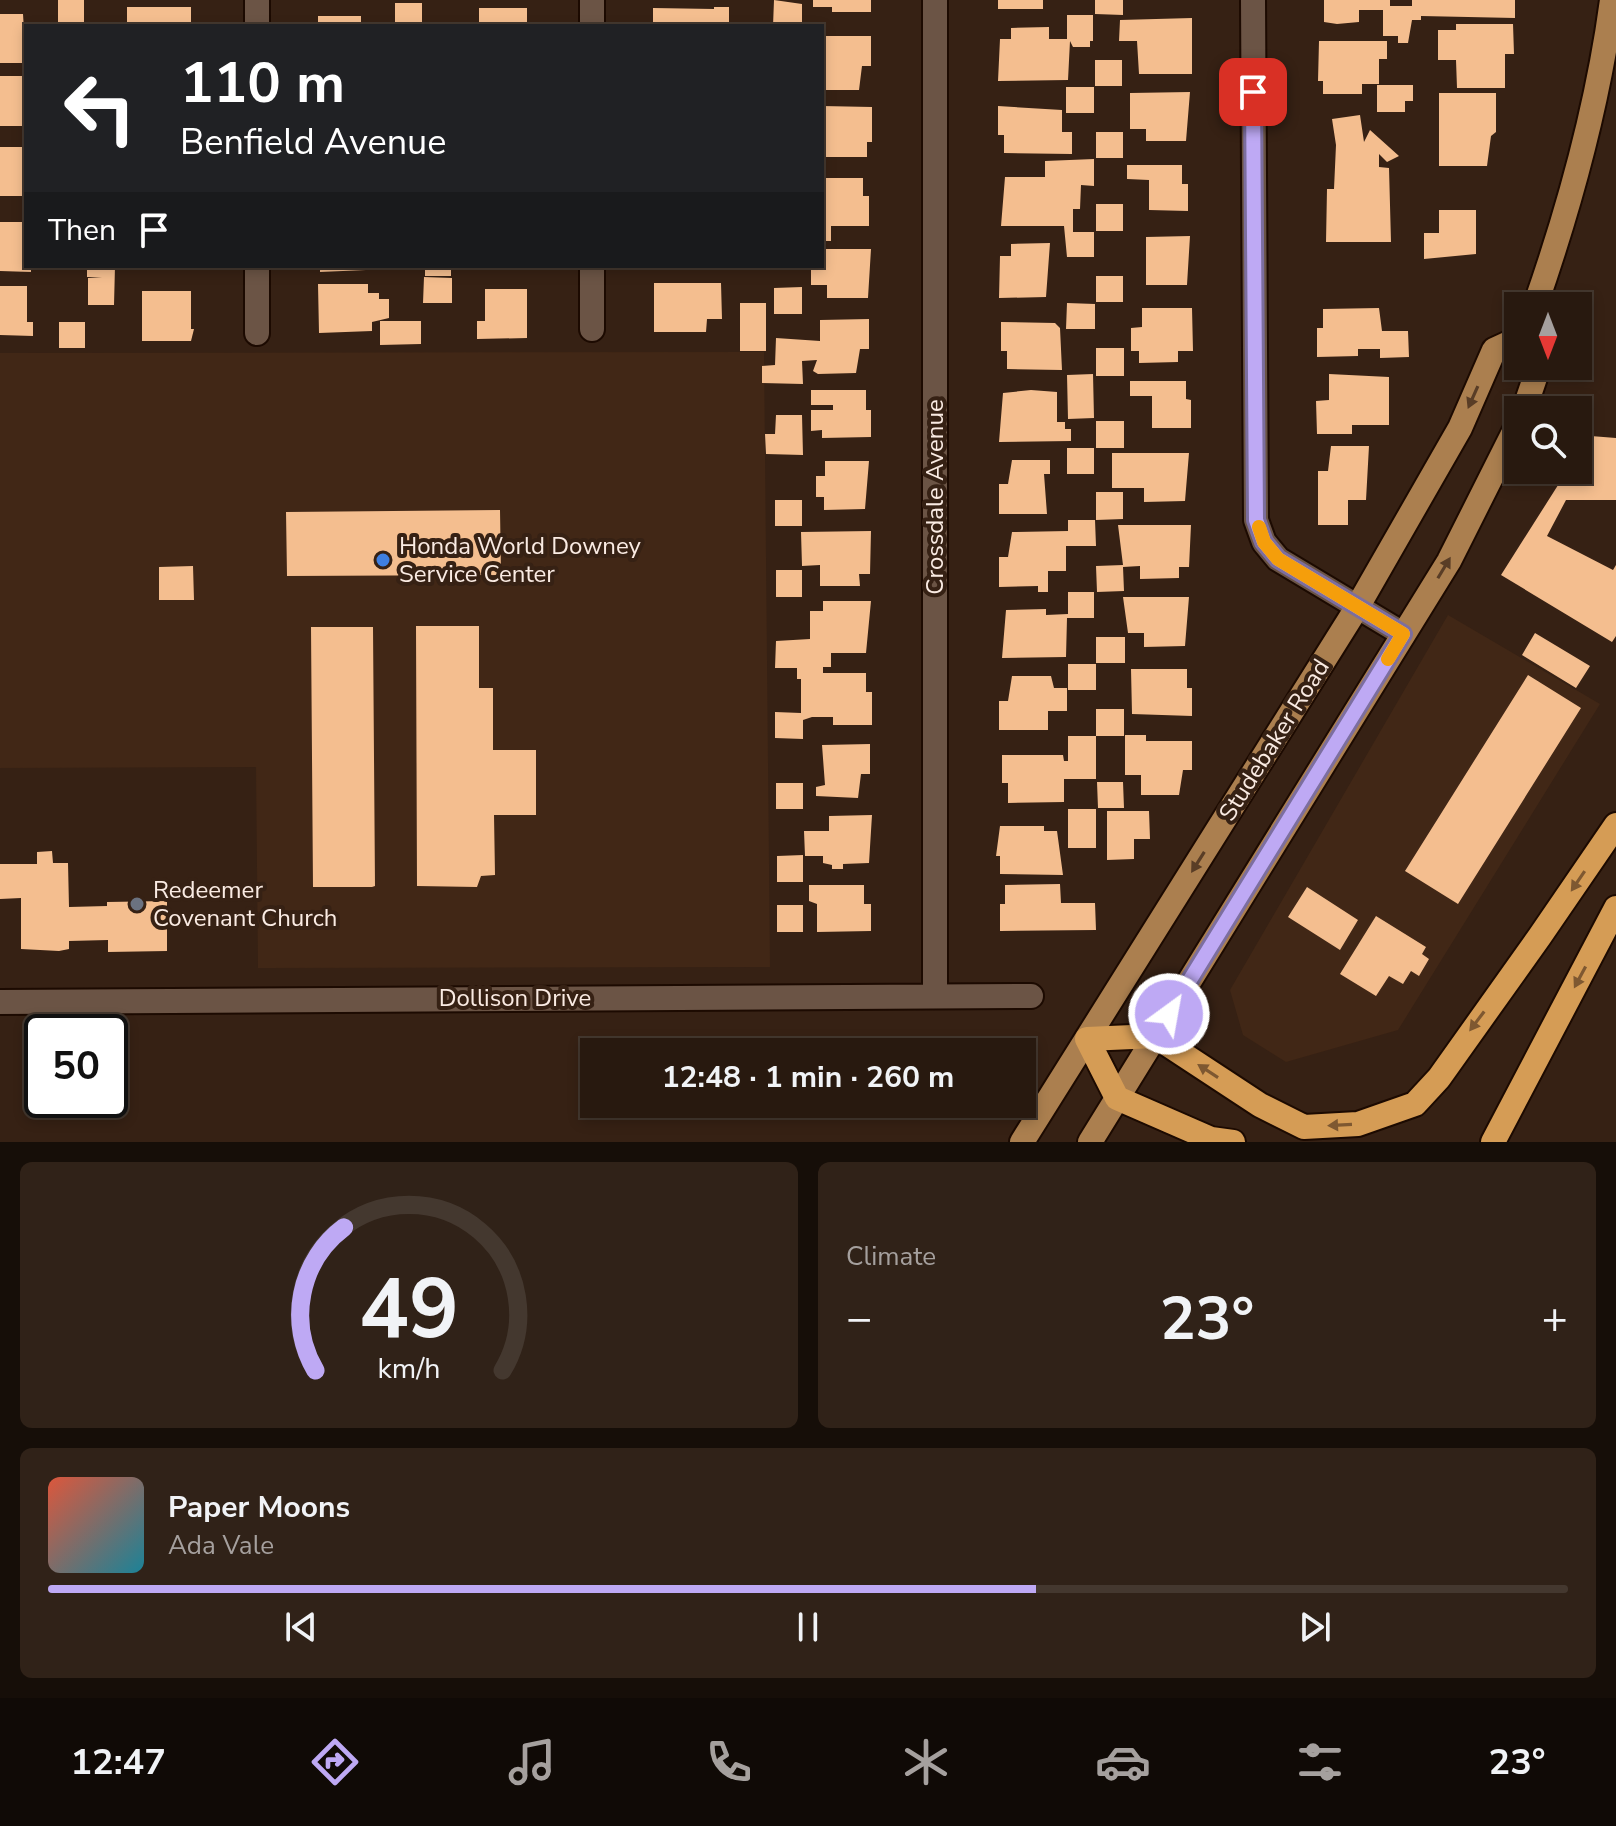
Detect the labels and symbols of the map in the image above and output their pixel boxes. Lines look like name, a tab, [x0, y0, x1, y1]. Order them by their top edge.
pin	[1219, 58, 1287, 126]
north arrow	[1504, 292, 1592, 380]
one-way arrow	[1467, 386, 1480, 409]
street label: Crossdale Avenue	[919, 399, 951, 595]
place label: Honda World Downey Service Center	[399, 530, 642, 590]
marker: Honda World Downey Service Center	[374, 551, 392, 569]
one-way arrow	[1437, 557, 1451, 579]
street label: Studebaker Road	[1211, 653, 1337, 827]
one-way arrow	[1190, 852, 1205, 873]
one-way arrow	[1571, 870, 1586, 891]
place label: Redeemer Covenant Church	[153, 874, 337, 934]
marker: Redeemer Covenant Church	[128, 895, 146, 913]
one-way arrow	[1573, 966, 1587, 988]
position arrow	[1127, 972, 1211, 1056]
street label: Dollison Drive	[439, 982, 591, 1014]
one-way arrow	[1469, 1011, 1485, 1031]
speed limit sign: 50	[24, 1014, 128, 1118]
one-way arrow	[1197, 1064, 1218, 1079]
one-way arrow	[1327, 1119, 1352, 1132]

